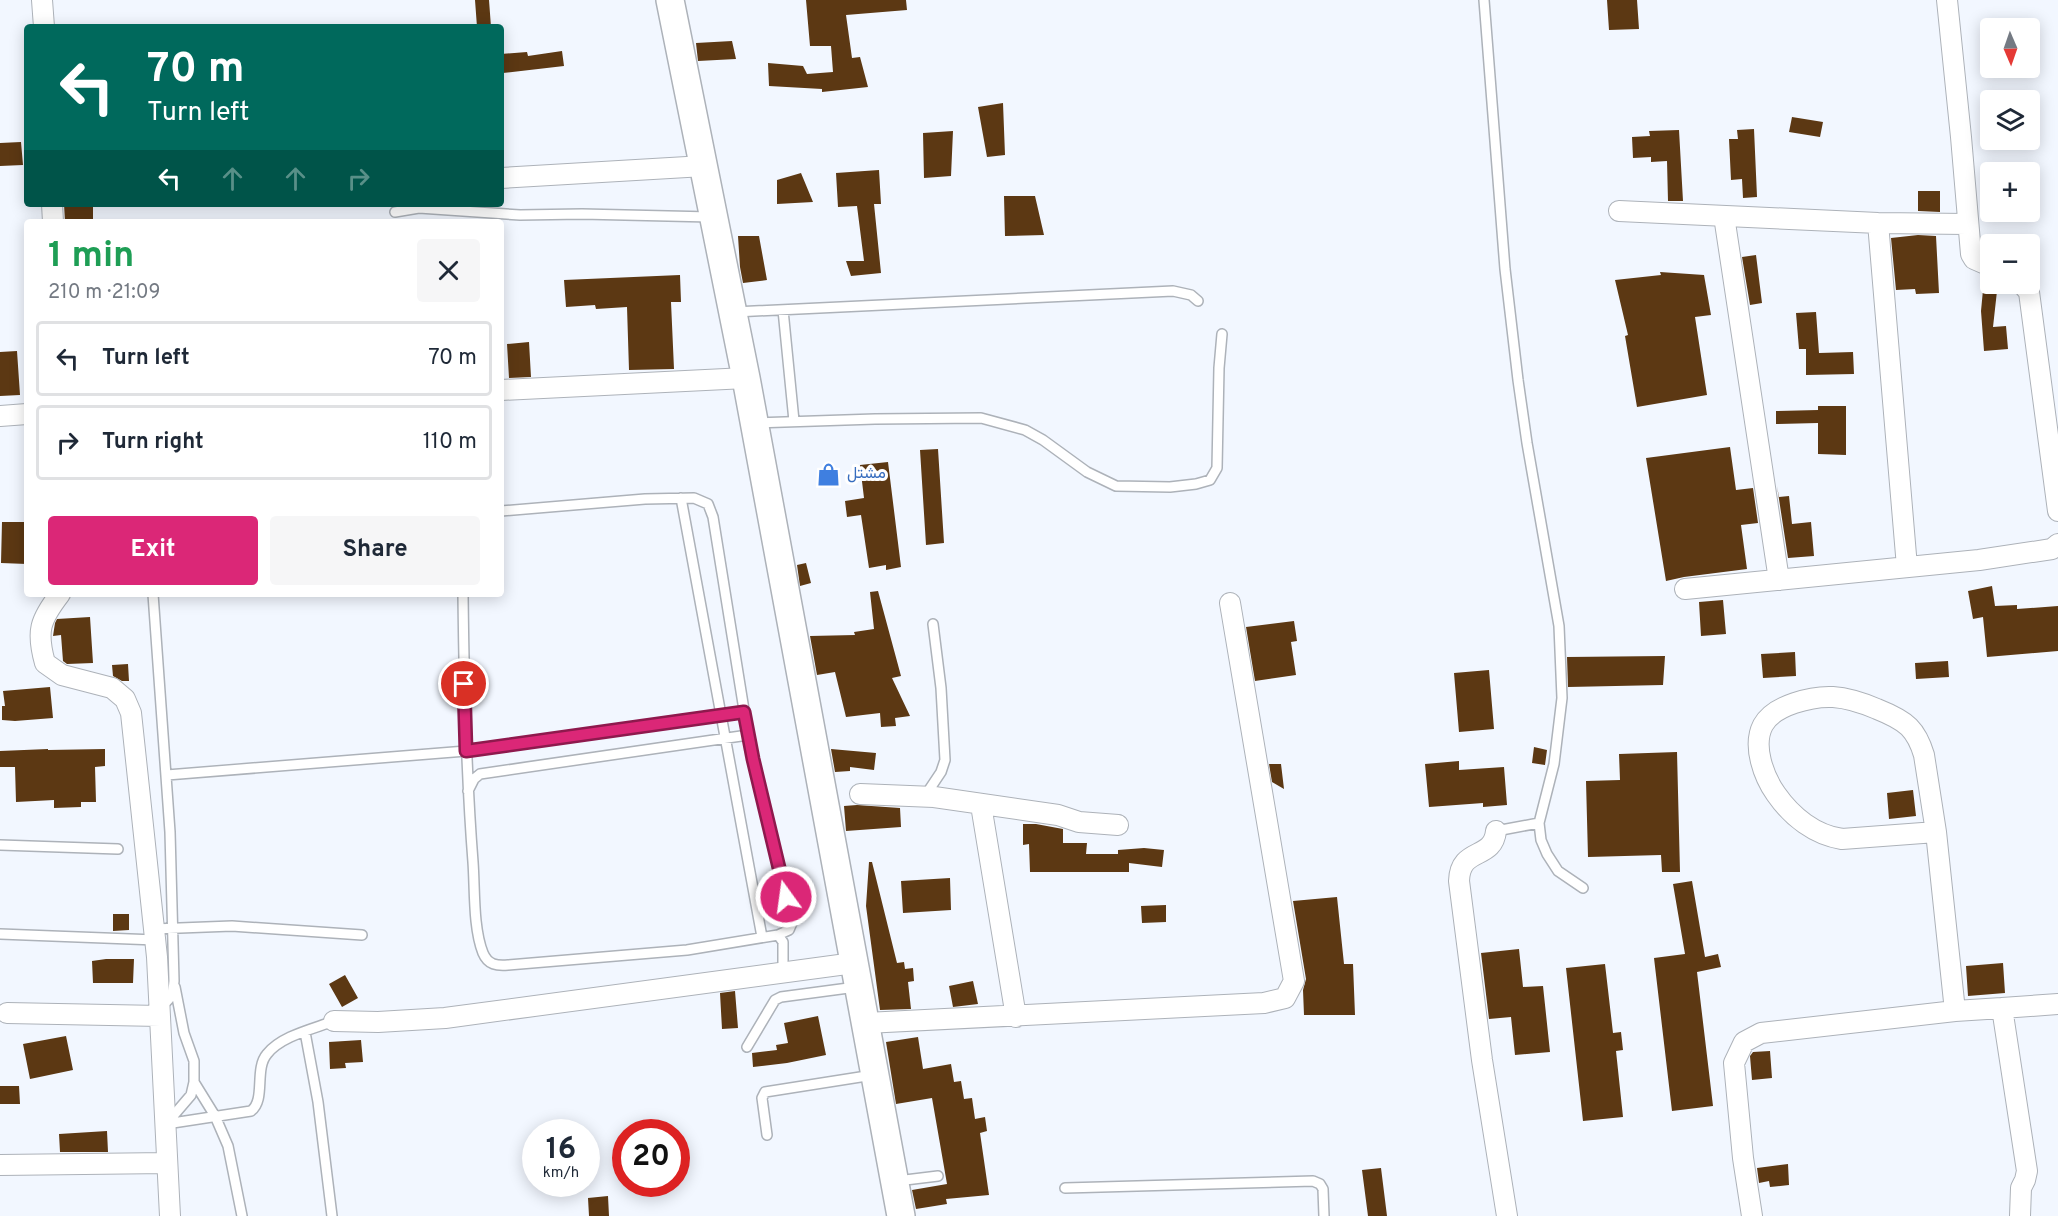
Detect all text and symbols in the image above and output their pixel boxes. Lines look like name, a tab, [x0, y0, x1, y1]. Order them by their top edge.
north arrow	[1980, 18, 2040, 78]
map controls	[1980, 18, 2040, 294]
text: 70 m	[147, 44, 245, 97]
icon: left	[48, 48, 126, 126]
button: layers	[1980, 90, 2040, 150]
text: Turn left	[147, 96, 249, 130]
icon: left	[153, 162, 186, 195]
icon: ahead	[216, 162, 249, 195]
icon: ahead	[279, 162, 312, 195]
icon: right	[342, 162, 375, 195]
button: +	[1980, 162, 2040, 222]
text: 1 min	[48, 234, 134, 280]
button: −	[1980, 234, 2040, 294]
button: close	[417, 239, 480, 302]
text: 210 m · 21:09	[48, 280, 161, 306]
icon: left	[51, 342, 84, 375]
text: Turn left	[102, 345, 190, 372]
text: 70 m	[428, 345, 477, 372]
icon: right	[51, 426, 84, 459]
text: Turn right	[102, 429, 204, 456]
text: 110 m	[423, 429, 477, 456]
shop icon: مشتل	[816, 461, 842, 487]
place label: مشتل	[847, 464, 886, 484]
button: Exit	[48, 516, 258, 585]
button: Share	[270, 516, 480, 585]
pin	[438, 658, 489, 709]
icon: arrive	[447, 667, 480, 700]
position arrow	[754, 865, 818, 929]
speed limit sign: 20	[612, 1119, 690, 1197]
text: 16	[546, 1132, 576, 1169]
text: km/h	[543, 1164, 579, 1183]

